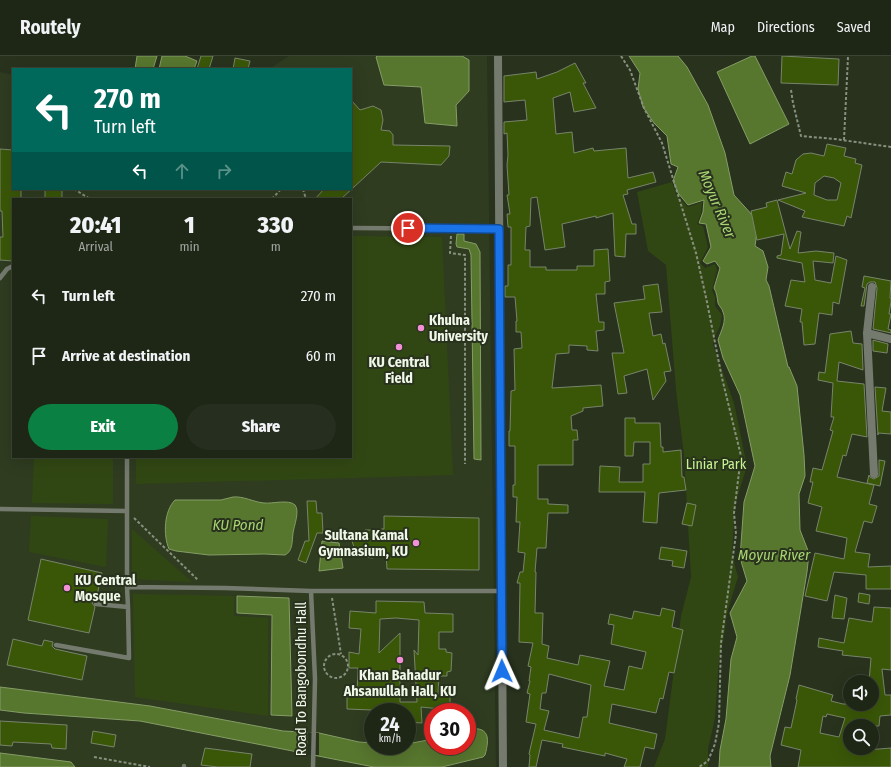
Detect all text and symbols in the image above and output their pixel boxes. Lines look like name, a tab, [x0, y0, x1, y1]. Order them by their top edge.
text: Routely	[20, 16, 80, 39]
text: Map	[711, 19, 735, 36]
text: Directions	[757, 19, 815, 36]
text: Saved	[837, 19, 871, 36]
text: 270 m	[94, 82, 161, 115]
icon: left	[28, 84, 80, 136]
text: Turn left	[94, 116, 156, 138]
icon: left	[129, 160, 151, 182]
icon: ahead	[171, 160, 193, 182]
icon: right	[213, 160, 235, 182]
water label: Moyur River	[695, 167, 740, 242]
text: 20:41	[70, 211, 121, 239]
text: 1	[184, 211, 195, 239]
text: 330	[258, 211, 294, 239]
pin	[391, 211, 425, 245]
icon: arrive	[397, 217, 419, 239]
text: Arrival	[78, 239, 113, 254]
text: min	[179, 239, 200, 254]
text: m	[271, 239, 281, 254]
icon: left	[28, 285, 50, 307]
text: Turn left	[62, 287, 115, 305]
text: 270 m	[301, 287, 336, 305]
place label: Khulna University	[429, 312, 488, 345]
marker: Khulna University	[416, 323, 426, 333]
marker: KU Central Field	[394, 342, 404, 352]
icon: arrive	[28, 345, 50, 367]
text: Arrive at destination	[62, 347, 190, 365]
text: 60 m	[306, 347, 336, 365]
place label: KU Central Field	[369, 354, 430, 387]
button: Exit	[28, 404, 178, 450]
button: Share	[186, 404, 336, 450]
park label: Liniar Park	[686, 456, 747, 473]
water label: KU Pond	[212, 516, 264, 534]
place label: Sultana Kamal Gymnasium, KU	[318, 527, 408, 560]
marker: Sultana Kamal Gymnasium, KU	[411, 538, 421, 548]
water label: Moyur River	[738, 546, 811, 564]
place label: KU Central Mosque	[75, 572, 136, 605]
marker: KU Central Mosque	[62, 583, 72, 593]
street label: Road To Bangobondhu Hall	[293, 601, 310, 756]
position arrow	[481, 650, 523, 692]
marker: Khan Bahadur Ahsanullah Hall, KU	[395, 655, 405, 665]
place label: Khan Bahadur Ahsanullah Hall, KU	[343, 667, 456, 700]
map controls	[843, 675, 879, 755]
button: sound	[843, 675, 879, 711]
speed limit sign: 30	[424, 703, 476, 755]
text: 24	[380, 712, 400, 736]
button: search	[843, 719, 879, 755]
text: km/h	[379, 733, 401, 745]

